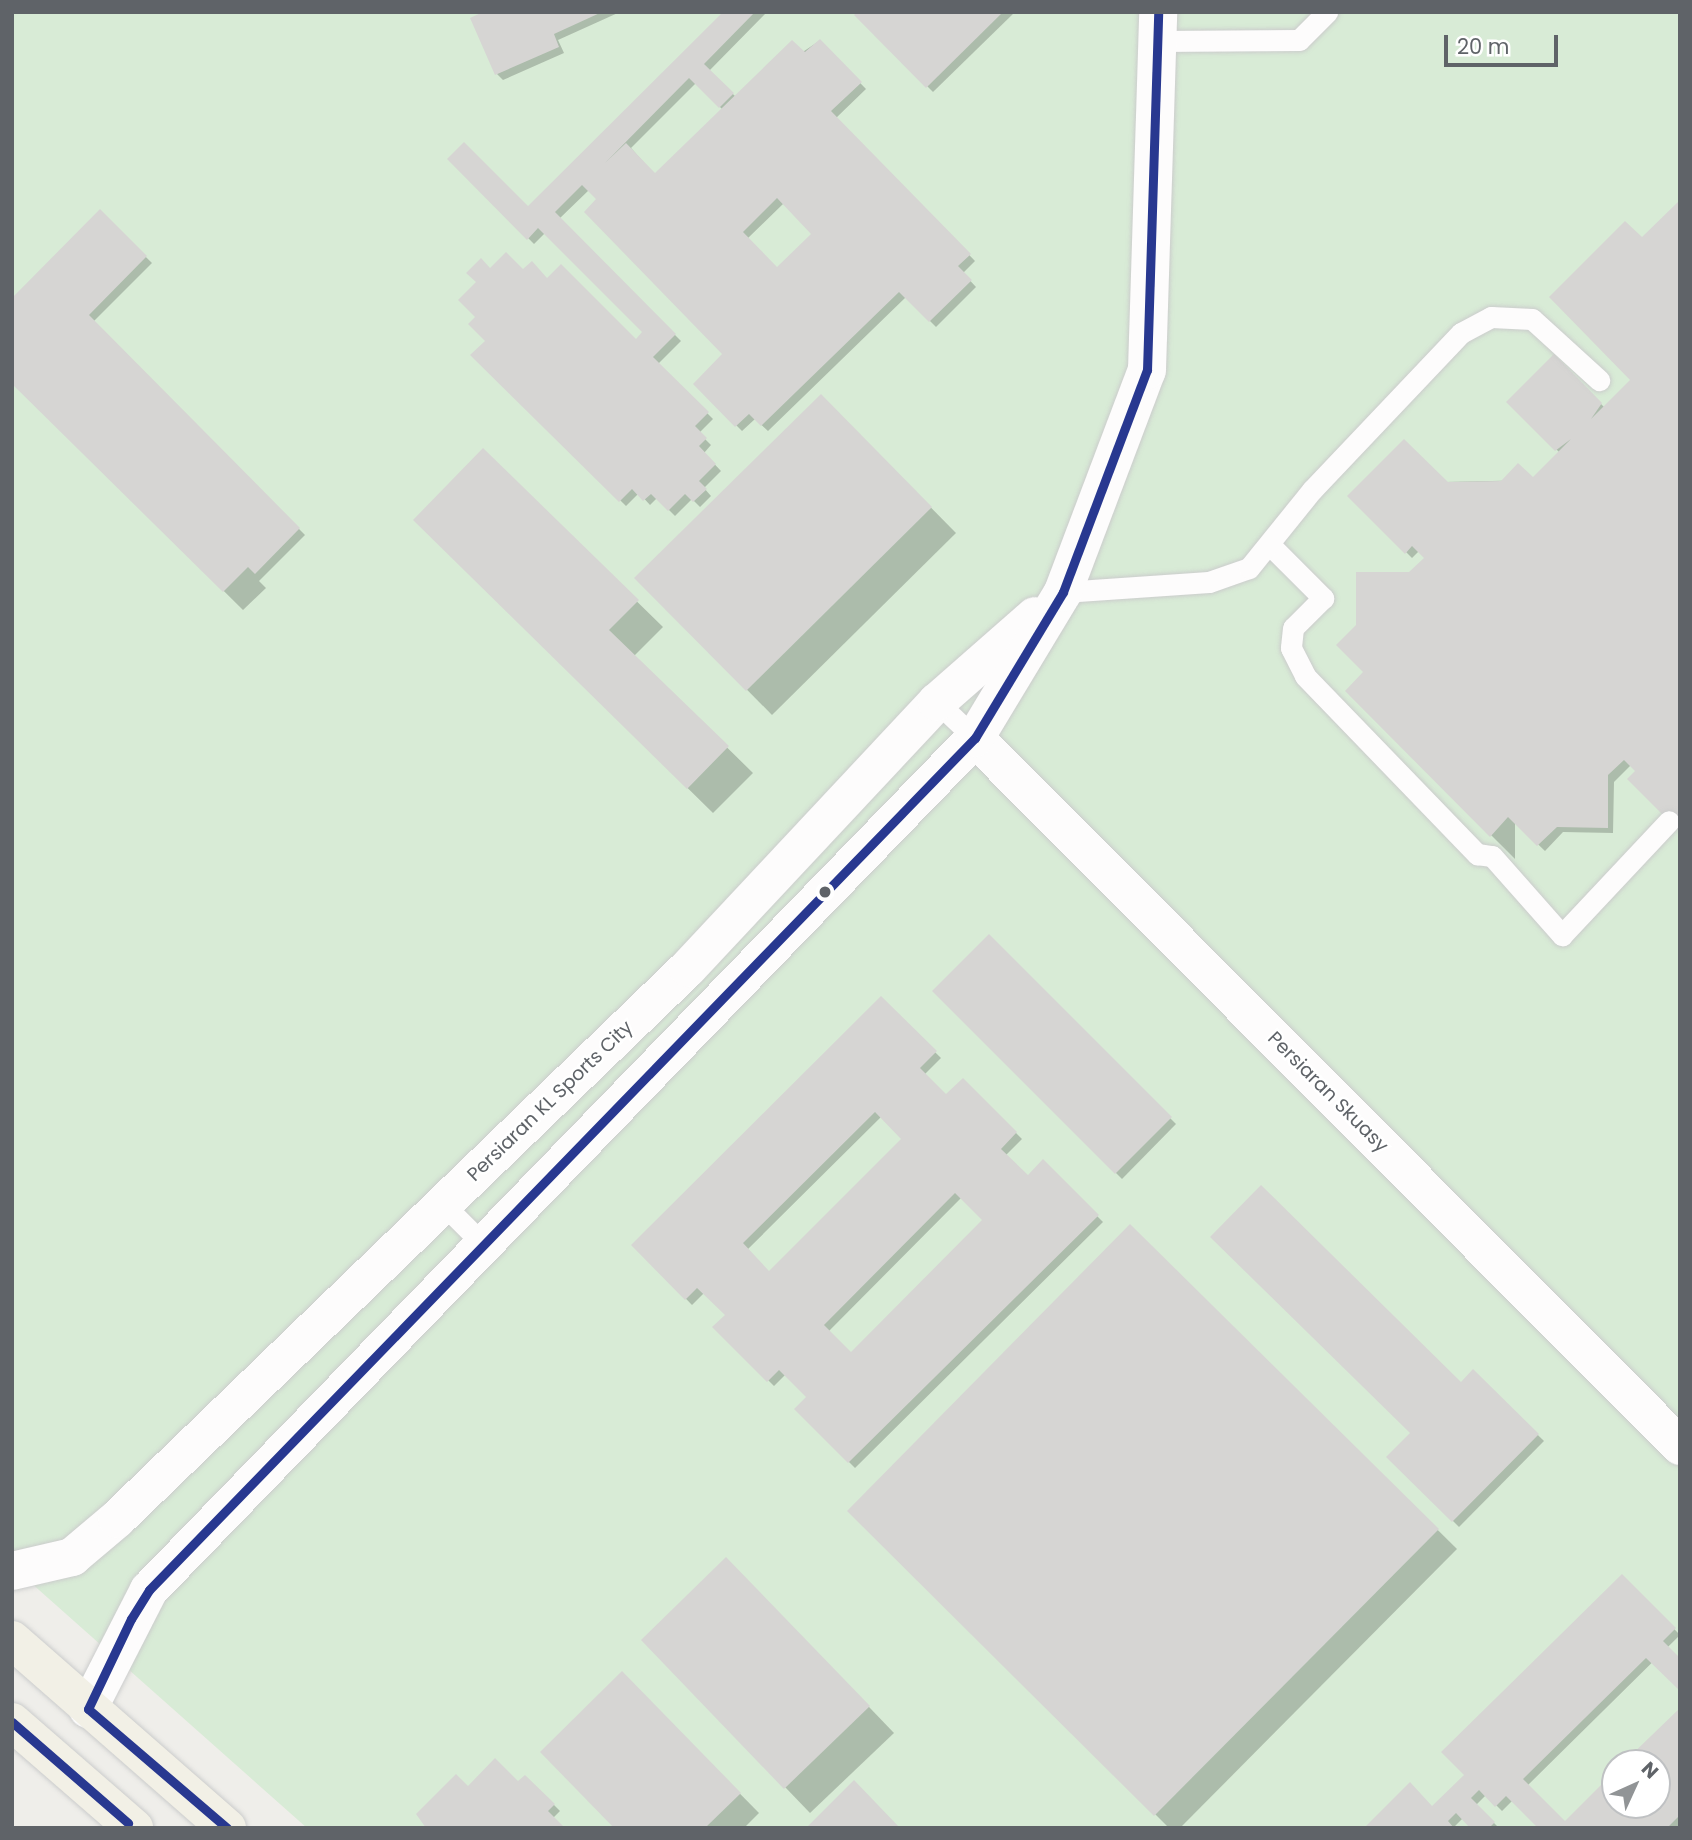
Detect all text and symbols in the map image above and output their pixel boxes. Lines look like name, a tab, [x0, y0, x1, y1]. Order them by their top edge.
scale bar	[1447, 21, 1561, 65]
text: 20 m	[1457, 32, 1510, 61]
unlabelled marker	[818, 885, 832, 899]
street label: Persiaran KL Sports City	[463, 1016, 637, 1186]
street label: Persiaran Skuasy	[1263, 1027, 1393, 1157]
north arrow	[1601, 1749, 1671, 1819]
text: N	[1635, 1756, 1664, 1785]

